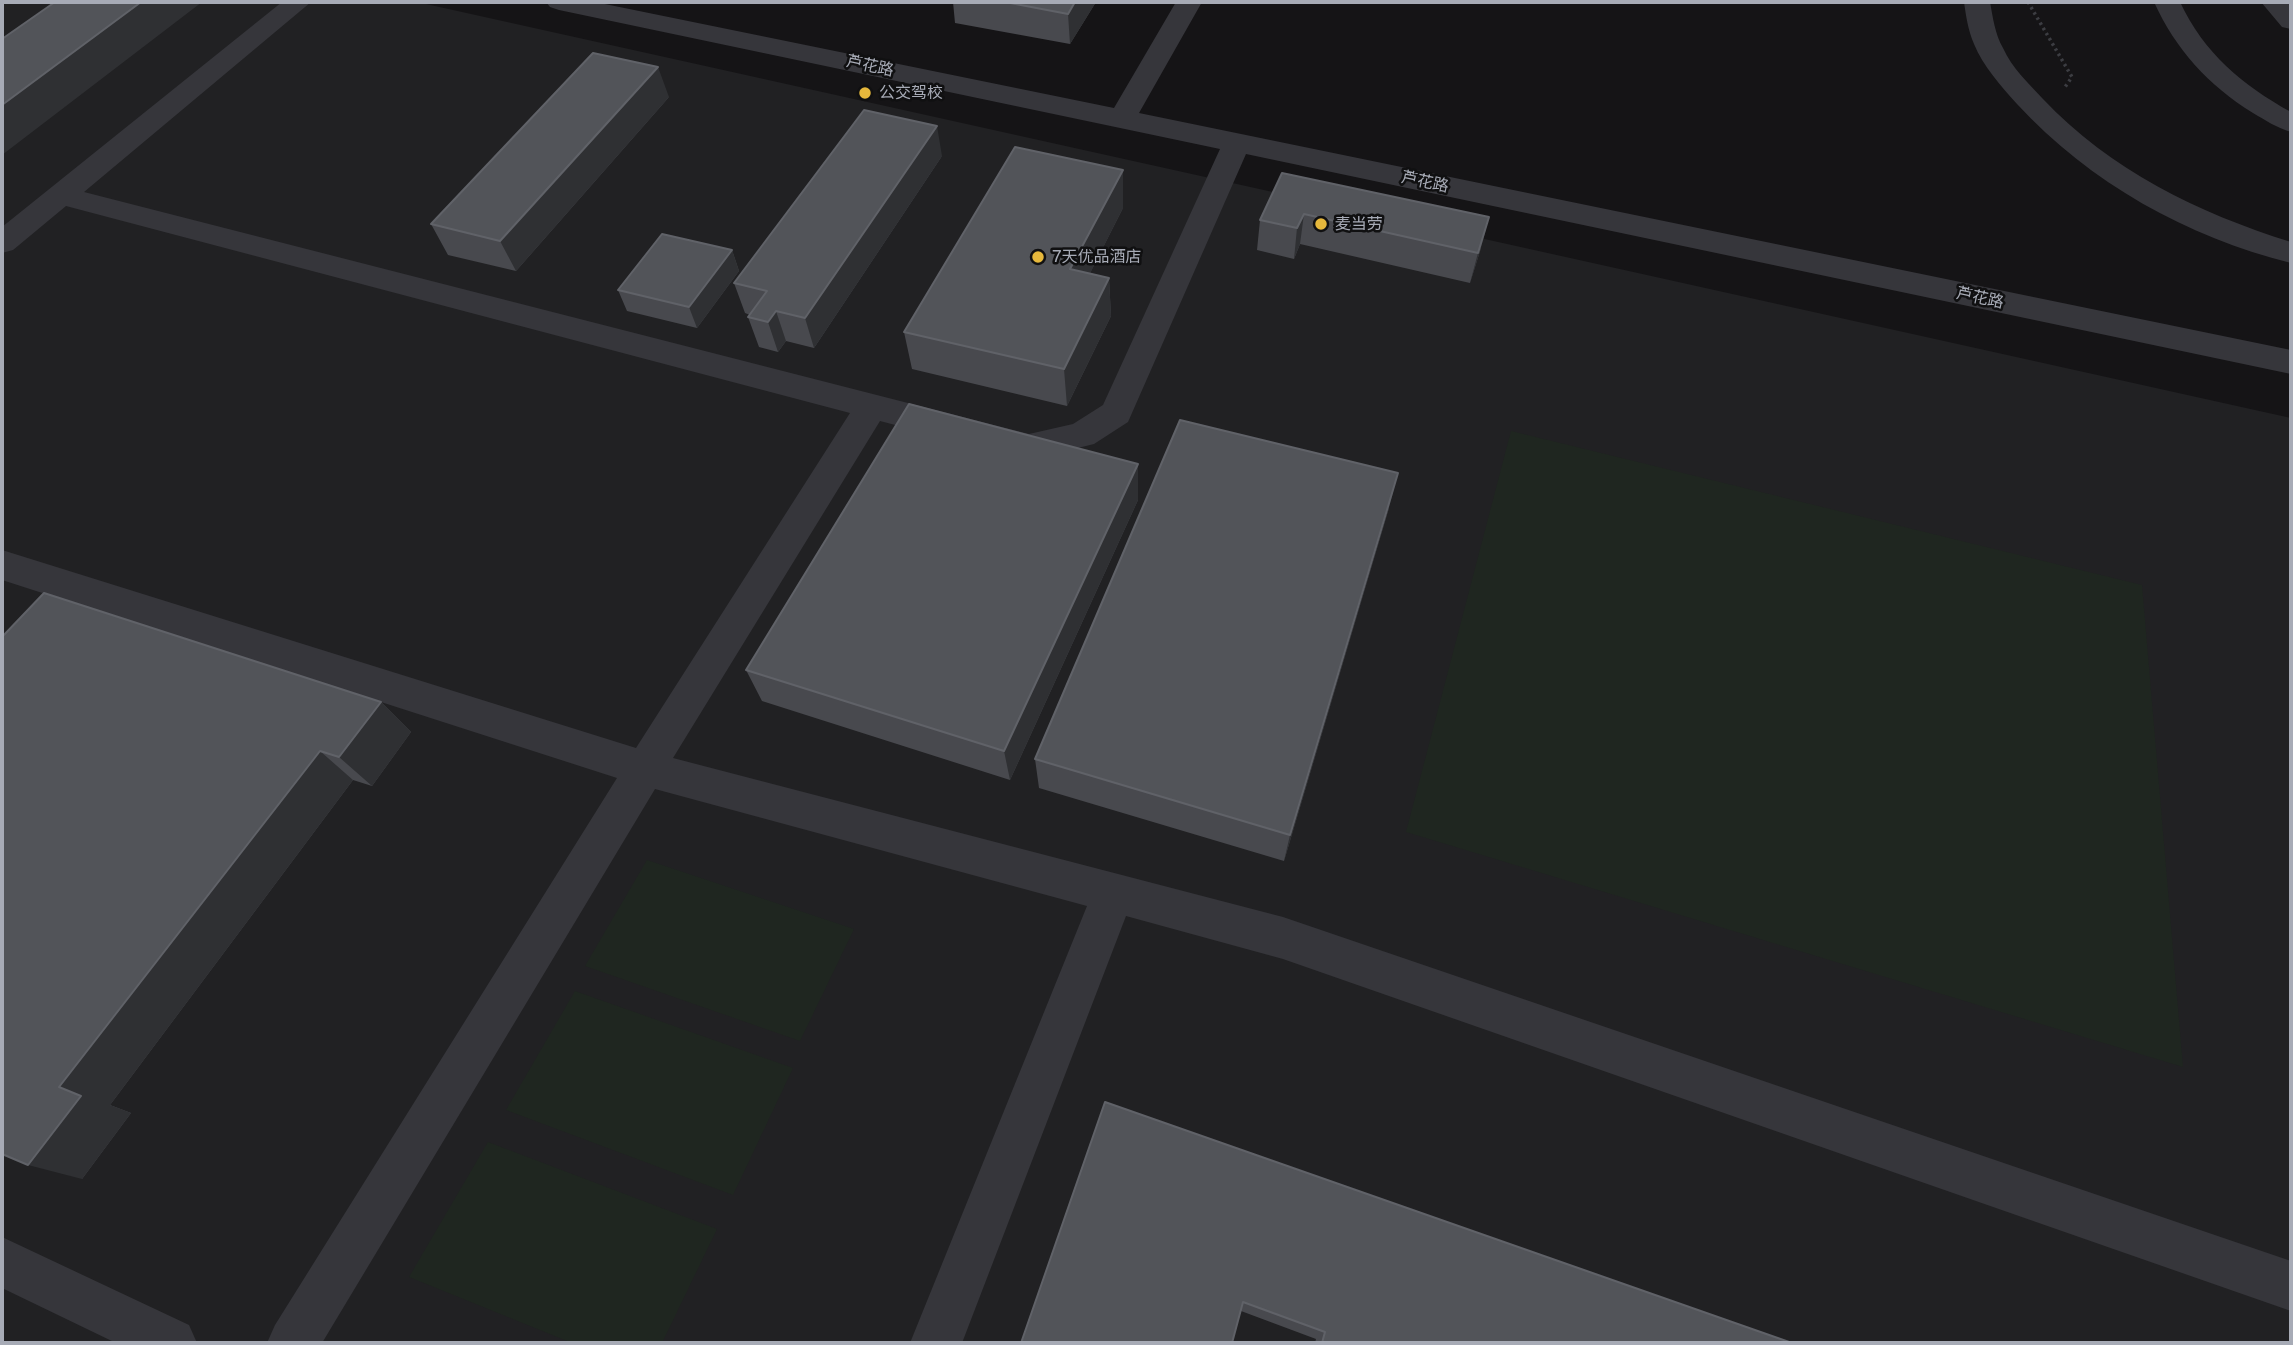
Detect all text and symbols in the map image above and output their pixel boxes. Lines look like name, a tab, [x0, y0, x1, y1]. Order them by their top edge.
street label: 芦花路	[845, 52, 895, 80]
place label: 公交驾校	[879, 83, 943, 103]
marker: 公交驾校	[857, 85, 873, 101]
street label: 芦花路	[1400, 168, 1450, 196]
place label: 麦当劳	[1335, 214, 1383, 234]
marker: 麦当劳	[1313, 216, 1329, 232]
place label: 7天优品酒店	[1052, 247, 1142, 267]
marker: 7天优品酒店	[1030, 249, 1046, 265]
street label: 芦花路	[1955, 284, 2005, 312]

